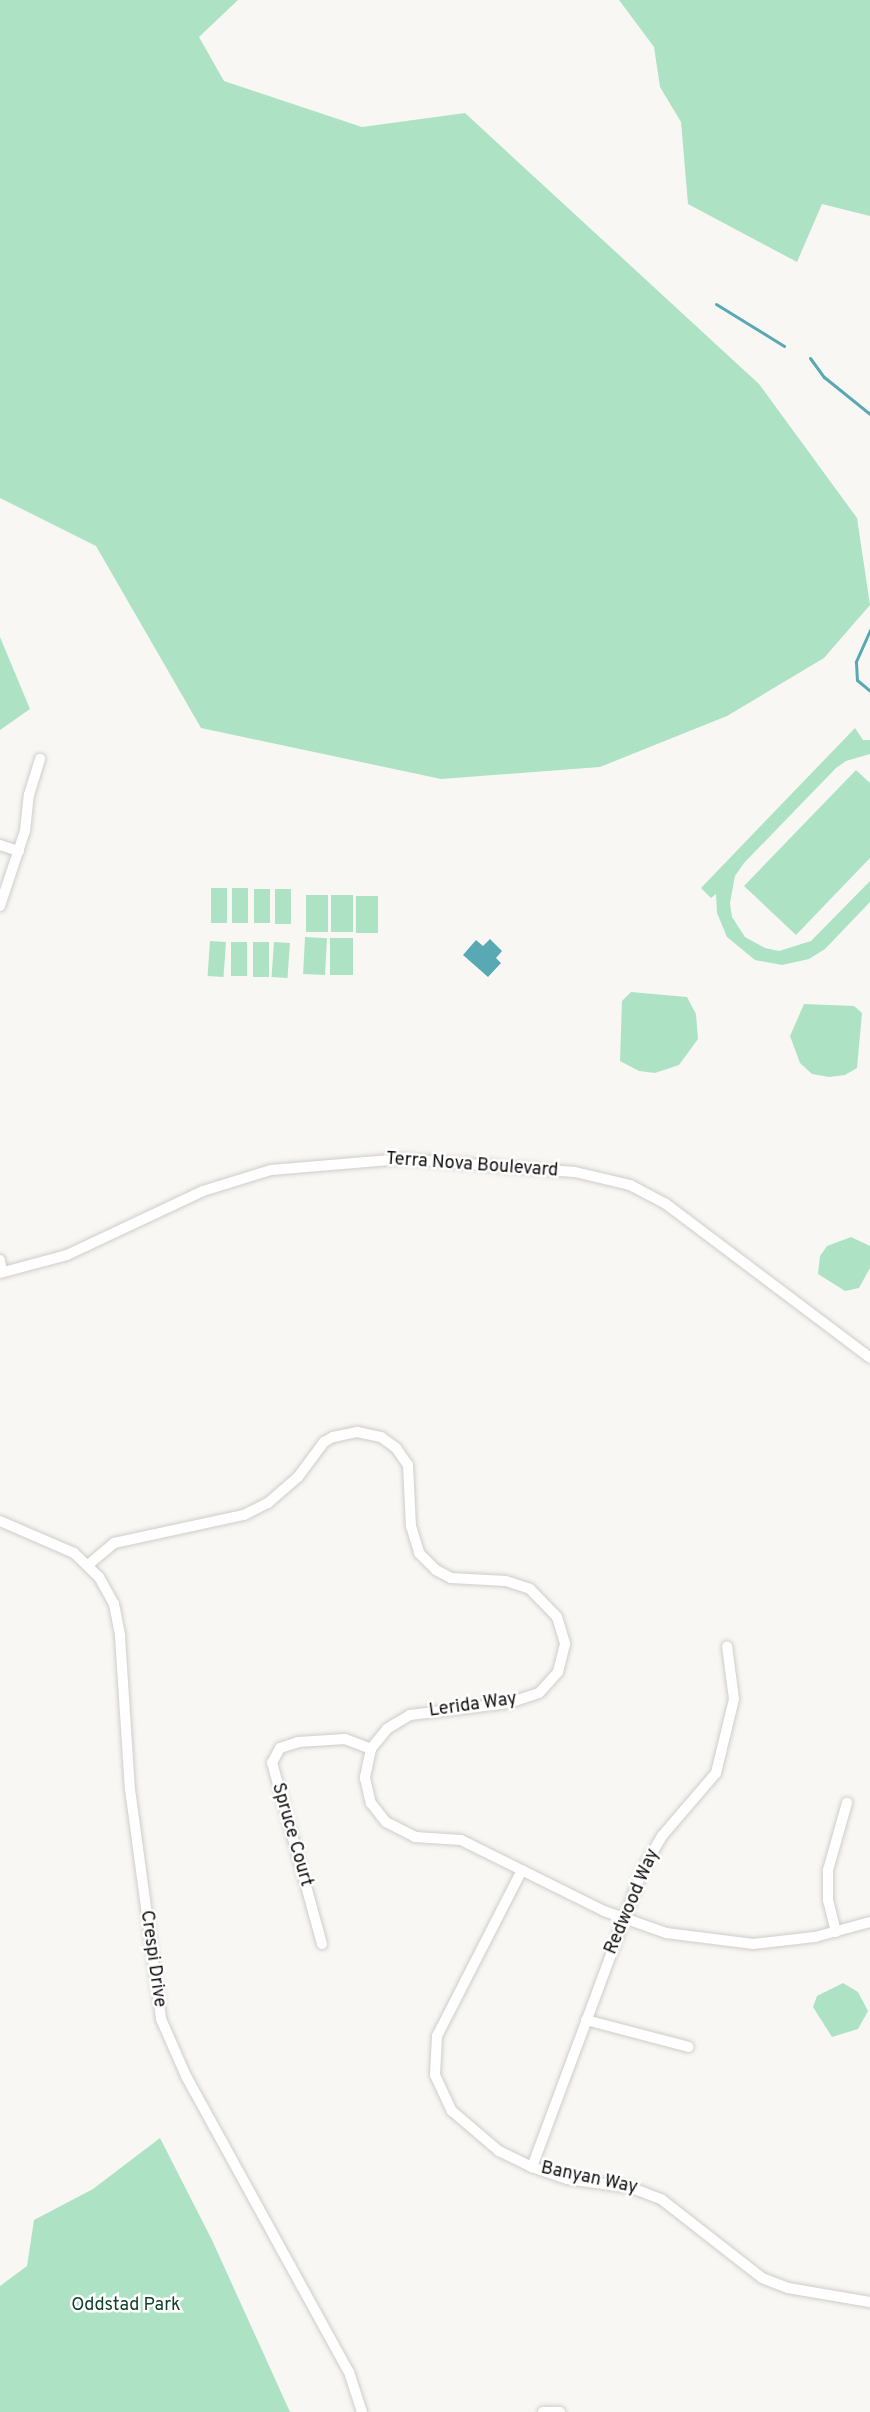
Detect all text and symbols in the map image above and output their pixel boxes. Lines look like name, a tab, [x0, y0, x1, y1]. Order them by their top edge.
street label: Terra Nova Boulevard	[385, 1149, 559, 1183]
street label: Lerida Way	[428, 1689, 518, 1723]
street label: Spruce Court	[266, 1781, 316, 1889]
street label: Redwood Way	[601, 1846, 665, 1958]
street label: Crespi Drive	[135, 1909, 169, 2009]
street label: Banyan Way	[539, 2158, 639, 2200]
park label: Oddstad Park	[71, 2295, 181, 2317]

